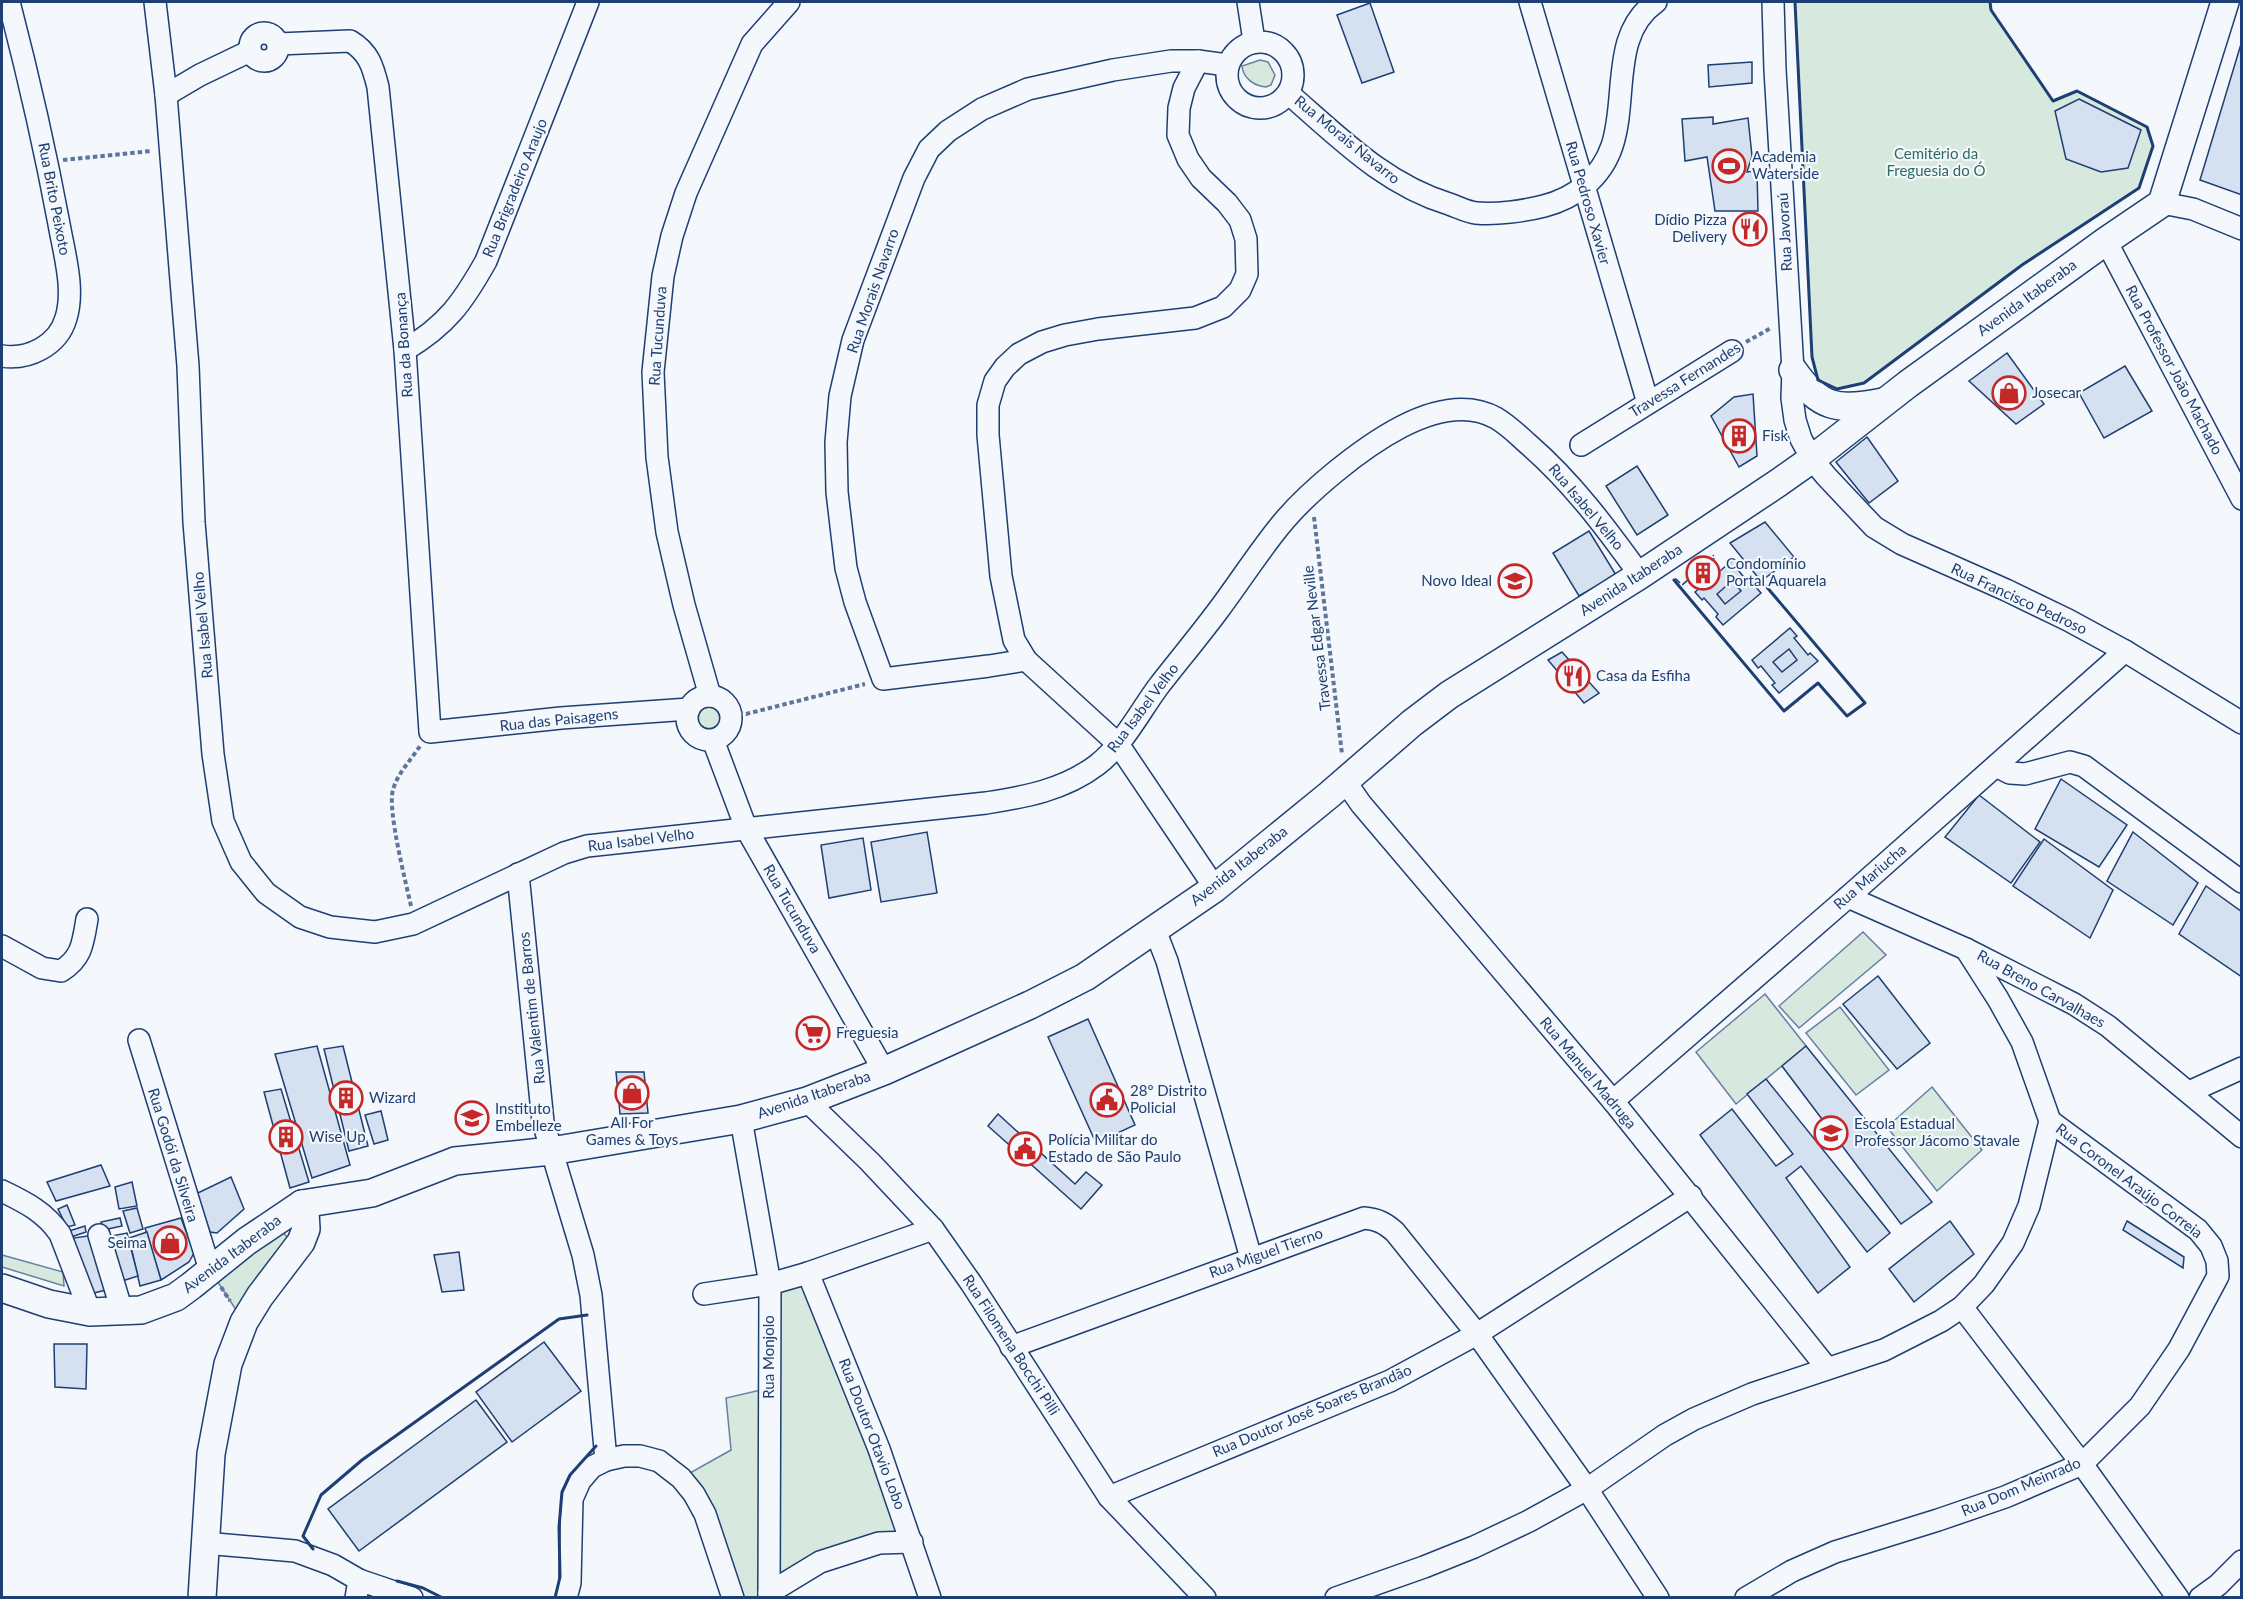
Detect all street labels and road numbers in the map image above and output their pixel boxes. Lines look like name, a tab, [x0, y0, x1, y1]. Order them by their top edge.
street label: Rua Morais Navarro	[1291, 91, 1404, 187]
street label: Rua Brigradeiro Araujo	[478, 116, 550, 260]
street label: Rua Pedroso Xavier	[1563, 139, 1615, 267]
street label: Rua Brito Peixoto	[35, 141, 75, 257]
street label: Rua Javoraú	[1773, 192, 1795, 272]
street label: Rua Morais Navarro	[842, 226, 902, 355]
street label: Avenida Itaberaba	[1973, 255, 2080, 339]
street label: Rua Professor João Machado	[2122, 282, 2227, 457]
street label: Rua Tucunduva	[645, 286, 669, 386]
street label: Rua da Bonança	[390, 292, 416, 398]
street label: Travessa Fernandes	[1626, 338, 1743, 421]
street label: Rua Isabel Velho	[1545, 460, 1628, 553]
street label: Avenida Itaberaba	[1576, 539, 1685, 619]
street label: Rua Francisco Pedroso	[1949, 559, 2090, 638]
street label: Travessa Edgar Neville	[1298, 565, 1334, 712]
street label: Rua Isabel Velho	[188, 571, 216, 679]
street label: Rua Isabel Velho	[1103, 659, 1182, 756]
street label: Rua das Paisagens	[499, 704, 619, 734]
street label: Avenida Itaberaba	[1186, 822, 1291, 909]
street label: Rua Isabel Velho	[587, 824, 695, 854]
street label: Rua Mariucha	[1829, 840, 1909, 913]
street label: Rua Tucunduva	[760, 861, 826, 956]
street label: Rua Valentim de Barros	[514, 931, 548, 1085]
street label: Rua Breno Carvalhaes	[1974, 945, 2109, 1031]
street label: Rua Manuel Madruga	[1537, 1013, 1641, 1132]
street label: Avenida Itaberaba	[755, 1066, 873, 1122]
street label: Rua Godói da Silveira	[145, 1086, 203, 1224]
street label: Rua Coronel Araújo Correia	[2053, 1119, 2207, 1241]
street label: Avenida Itaberaba	[179, 1210, 284, 1296]
street label: Rua Miguel Tierno	[1206, 1223, 1325, 1281]
street label: Rua Filomena Bocchi Pilli	[960, 1271, 1064, 1418]
street label: Rua Monjolo	[759, 1315, 777, 1399]
street label: Rua Doutor Otavio Lobo	[836, 1355, 910, 1512]
street label: Rua Doutor José Soares Brandão	[1209, 1360, 1414, 1460]
street label: Rua Dom Meinrado	[1958, 1453, 2083, 1519]

